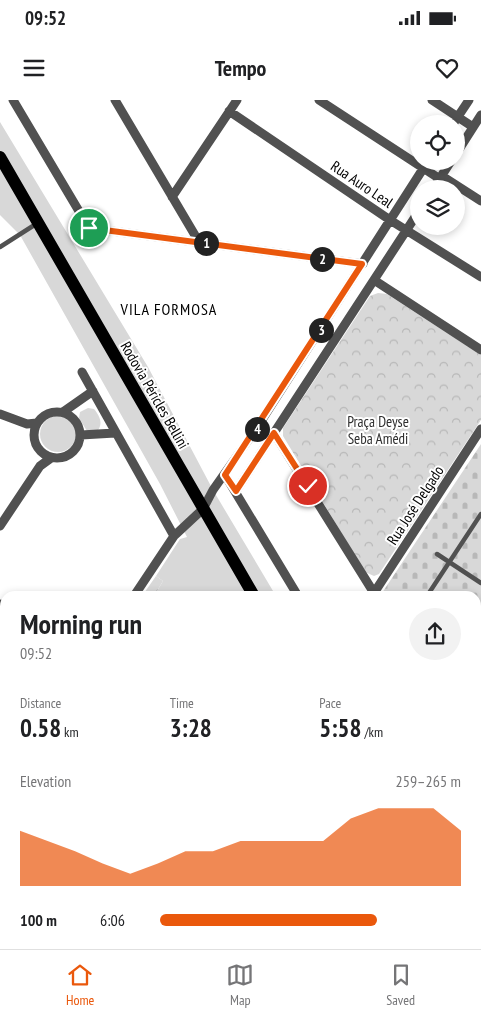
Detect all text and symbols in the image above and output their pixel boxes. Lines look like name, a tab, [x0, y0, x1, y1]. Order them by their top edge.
text: 09:52	[25, 6, 66, 30]
icon: menu	[20, 54, 48, 82]
text: Tempo	[215, 54, 266, 82]
icon: heart	[433, 54, 461, 82]
map controls	[410, 115, 465, 235]
button: locate	[410, 115, 465, 170]
street label: Rua Auro Leal	[327, 156, 397, 212]
button: layers	[410, 180, 465, 235]
pin	[68, 207, 110, 249]
icon: arrive	[75, 214, 103, 242]
pin: 1	[194, 230, 218, 256]
text: 1	[203, 234, 210, 252]
pin: 2	[310, 246, 334, 272]
text: 2	[319, 250, 326, 268]
district label: VILA FORMOSA	[120, 299, 217, 319]
pin: 3	[308, 318, 334, 342]
text: 3	[318, 321, 325, 339]
street label: Rodovia Péricles Bellini	[117, 338, 193, 452]
park label: Praça Deyse Seba Amédi	[347, 412, 409, 448]
pin: 4	[244, 416, 270, 442]
text: 4	[254, 420, 261, 438]
street label: Rua José Delgado	[382, 462, 448, 548]
pin	[287, 465, 329, 507]
icon: check	[294, 472, 322, 500]
text: Morning run	[20, 605, 142, 642]
button: share	[409, 608, 461, 660]
text: 09:52	[20, 643, 52, 663]
text: Distance	[20, 694, 61, 712]
text: Time	[170, 694, 194, 712]
text: Pace	[319, 694, 341, 712]
text: 0.58	[20, 712, 61, 744]
text: 3:28	[170, 712, 212, 744]
text: 5:58	[319, 712, 361, 744]
text: km	[61, 723, 79, 741]
text: /km	[361, 723, 383, 741]
text: Elevation	[20, 771, 71, 791]
text: 259–265 m	[396, 771, 461, 791]
text: 100 m	[20, 910, 57, 930]
text: 6:06	[100, 910, 125, 930]
tab: Home	[66, 961, 94, 1009]
tab: Map	[226, 961, 254, 1009]
tab: Saved	[386, 961, 415, 1009]

